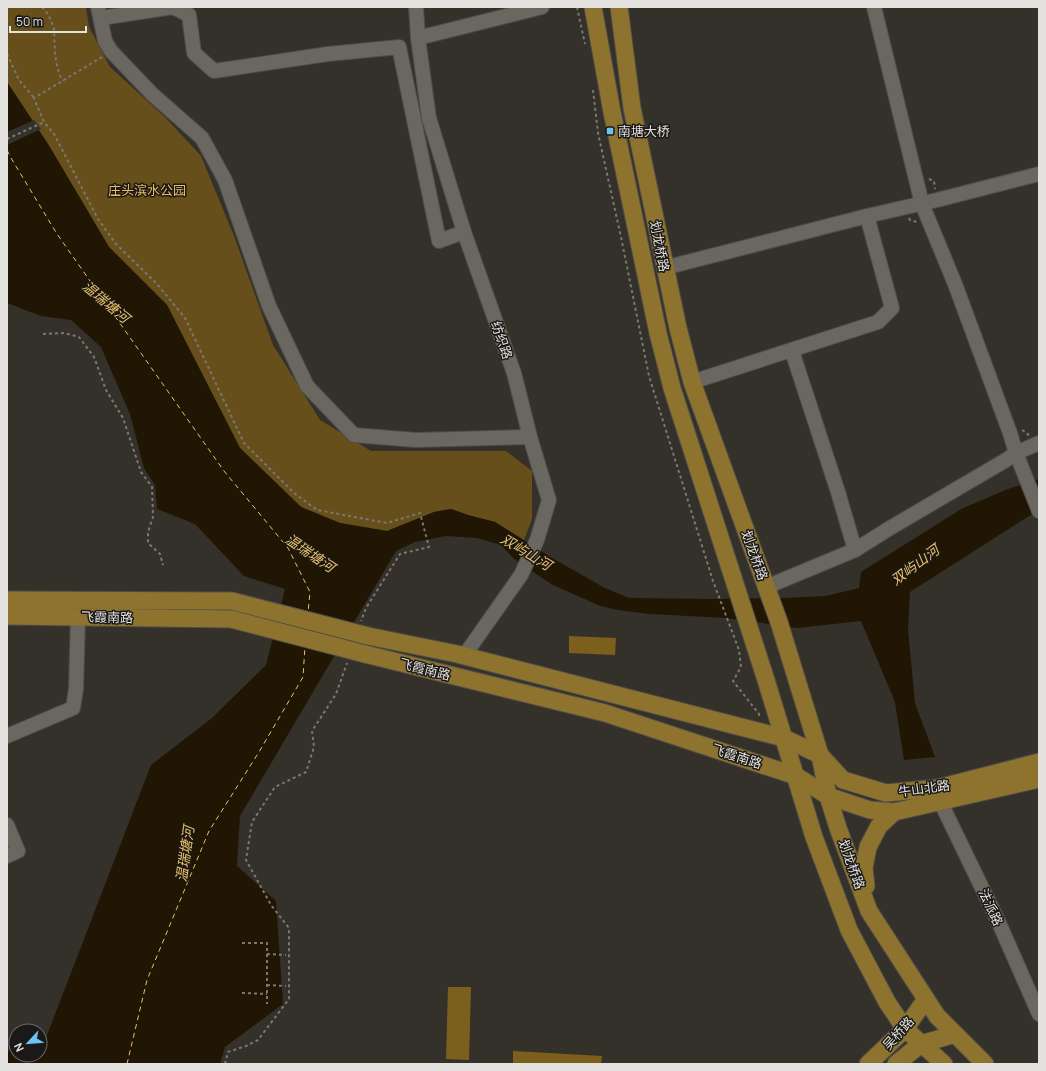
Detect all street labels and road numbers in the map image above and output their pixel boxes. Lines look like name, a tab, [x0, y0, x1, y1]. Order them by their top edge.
street label: 划龙桥路	[646, 219, 674, 273]
street label: 纺织路	[487, 319, 517, 361]
street label: 划龙桥路	[738, 527, 772, 583]
street label: 飞霞南路	[81, 608, 133, 626]
street label: 飞霞南路	[398, 654, 452, 684]
street label: 飞霞南路	[709, 739, 765, 773]
street label: 牛山北路	[897, 775, 951, 801]
street label: 划龙桥路	[835, 836, 869, 892]
street label: 法派路	[975, 886, 1007, 928]
street label: 吴桥路	[878, 1012, 918, 1054]

